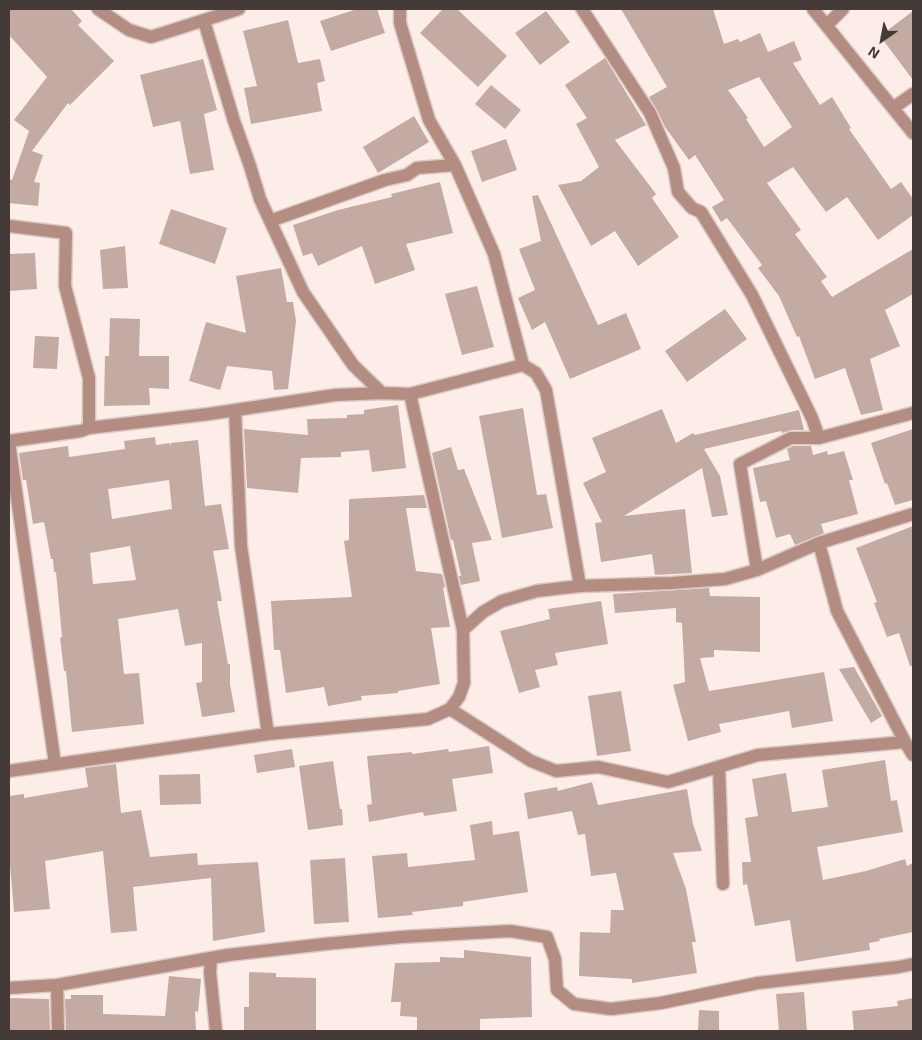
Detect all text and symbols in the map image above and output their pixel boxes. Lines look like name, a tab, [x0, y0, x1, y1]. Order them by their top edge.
north arrow	[857, 15, 907, 65]
text: N	[865, 43, 882, 63]

